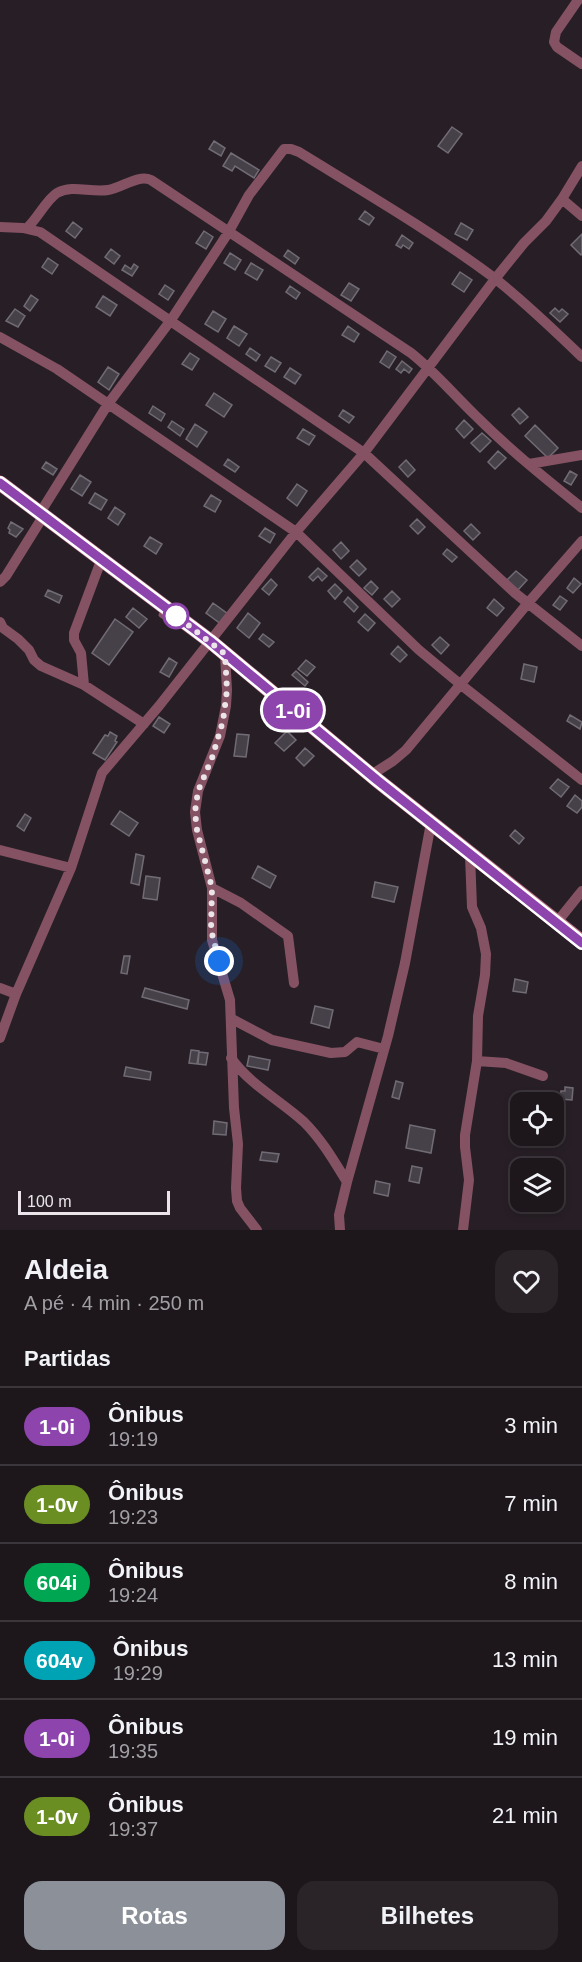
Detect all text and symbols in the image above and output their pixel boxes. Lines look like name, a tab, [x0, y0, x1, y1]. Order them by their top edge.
unlabelled marker	[163, 603, 189, 629]
line badge: 1-0i	[251, 690, 335, 730]
text: 1-0i	[275, 699, 311, 722]
your location	[204, 946, 234, 976]
map controls	[510, 1092, 564, 1212]
button: locate	[510, 1092, 564, 1146]
button: layers	[510, 1158, 564, 1212]
scale bar	[18, 1188, 170, 1216]
text: 100 m	[27, 1193, 71, 1210]
button: heart	[495, 1250, 558, 1313]
text: Aldeia	[24, 1254, 108, 1285]
text: A pé · 4 min · 250 m	[24, 1292, 204, 1314]
text: Partidas	[24, 1346, 111, 1371]
text: Ônibus	[108, 1402, 184, 1427]
text: 3 min	[504, 1413, 558, 1438]
text: 1-0i	[39, 1415, 75, 1438]
text: 19:19	[108, 1428, 158, 1450]
text: Ônibus	[108, 1480, 184, 1505]
text: 7 min	[504, 1491, 558, 1516]
text: 1-0v	[36, 1493, 78, 1516]
text: 19:23	[108, 1506, 158, 1528]
text: Ônibus	[108, 1558, 184, 1583]
text: 8 min	[504, 1569, 558, 1594]
text: 604i	[37, 1571, 77, 1594]
text: 19:24	[108, 1584, 158, 1606]
text: Ônibus	[113, 1636, 189, 1661]
text: 13 min	[492, 1647, 558, 1672]
text: 604v	[36, 1649, 83, 1672]
text: 19:29	[113, 1662, 163, 1684]
text: Ônibus	[108, 1714, 184, 1739]
text: 19 min	[492, 1725, 558, 1750]
text: 1-0i	[39, 1727, 75, 1750]
text: 19:35	[108, 1740, 158, 1762]
text: Ônibus	[108, 1792, 184, 1817]
text: 21 min	[492, 1803, 558, 1828]
text: 1-0v	[36, 1805, 78, 1828]
text: 19:37	[108, 1818, 158, 1840]
button: Rotas	[24, 1881, 285, 1950]
button: Bilhetes	[297, 1881, 558, 1950]

